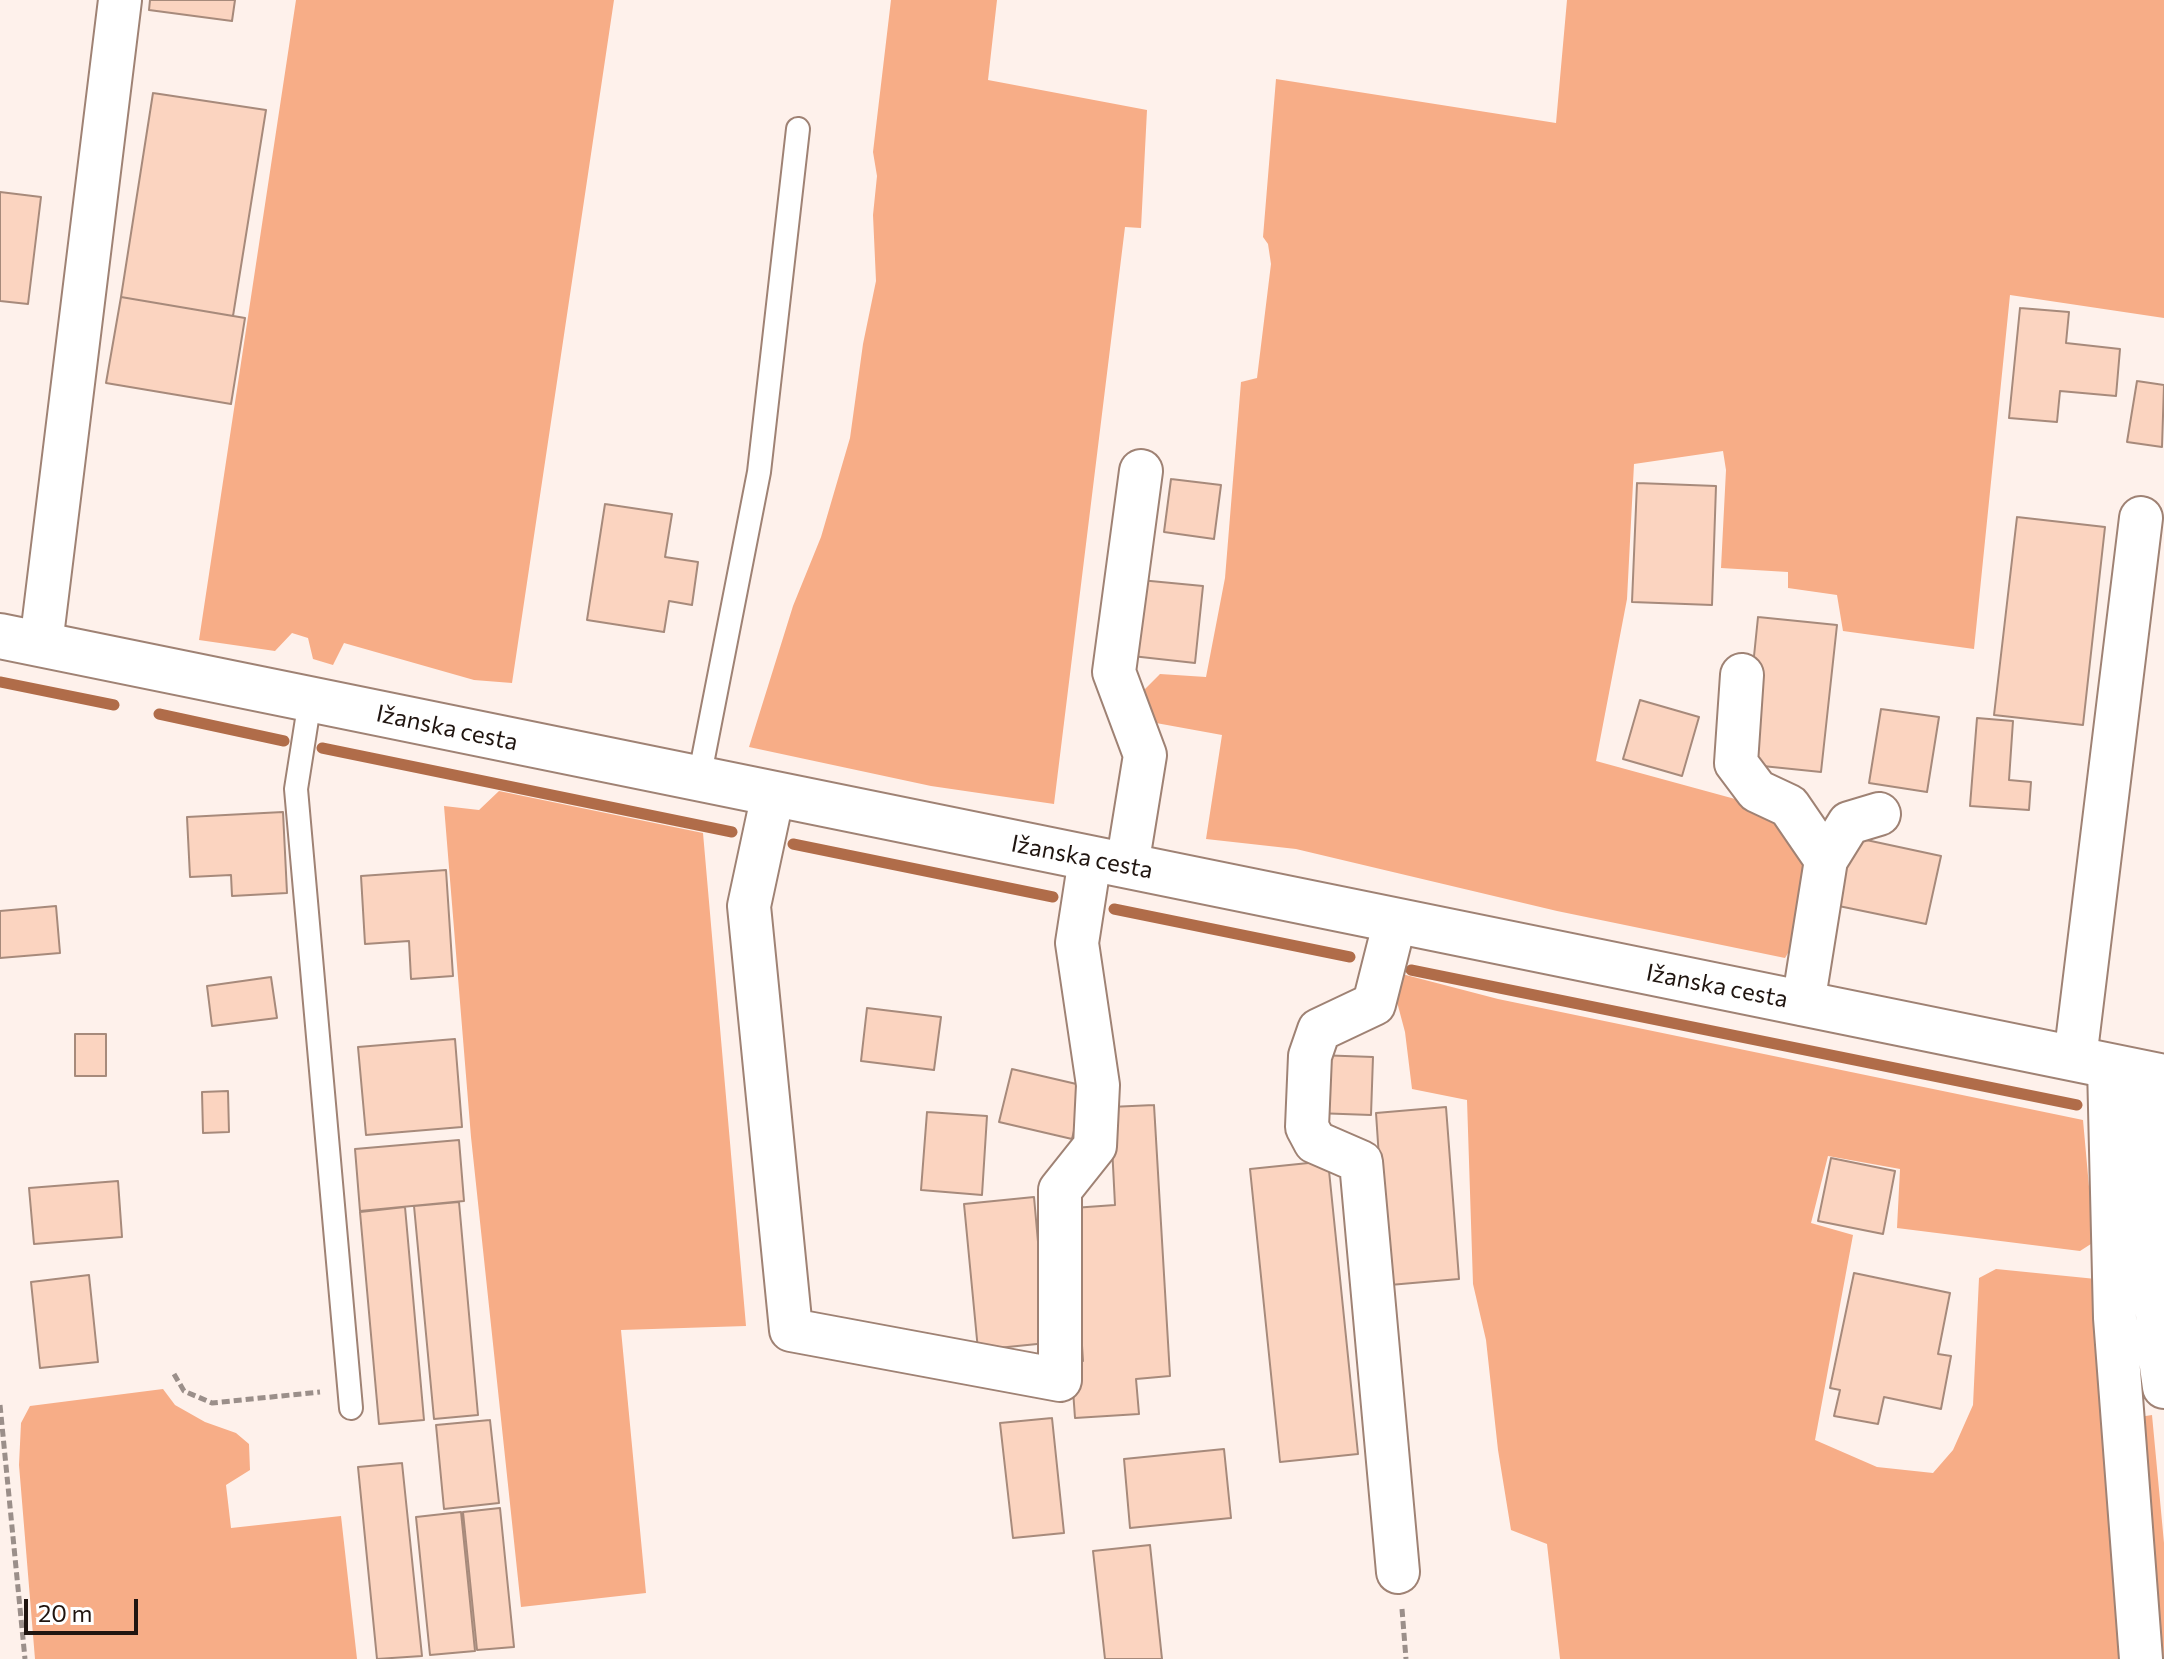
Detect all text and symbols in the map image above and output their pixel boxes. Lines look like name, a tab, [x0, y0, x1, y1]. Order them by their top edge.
street label: Ižanska cesta	[374, 699, 520, 757]
street label: Ižanska cesta	[1009, 829, 1155, 885]
street label: Ižanska cesta	[1644, 958, 1790, 1014]
scale bar	[28, 1583, 142, 1633]
text: 20 m	[38, 1598, 92, 1627]

